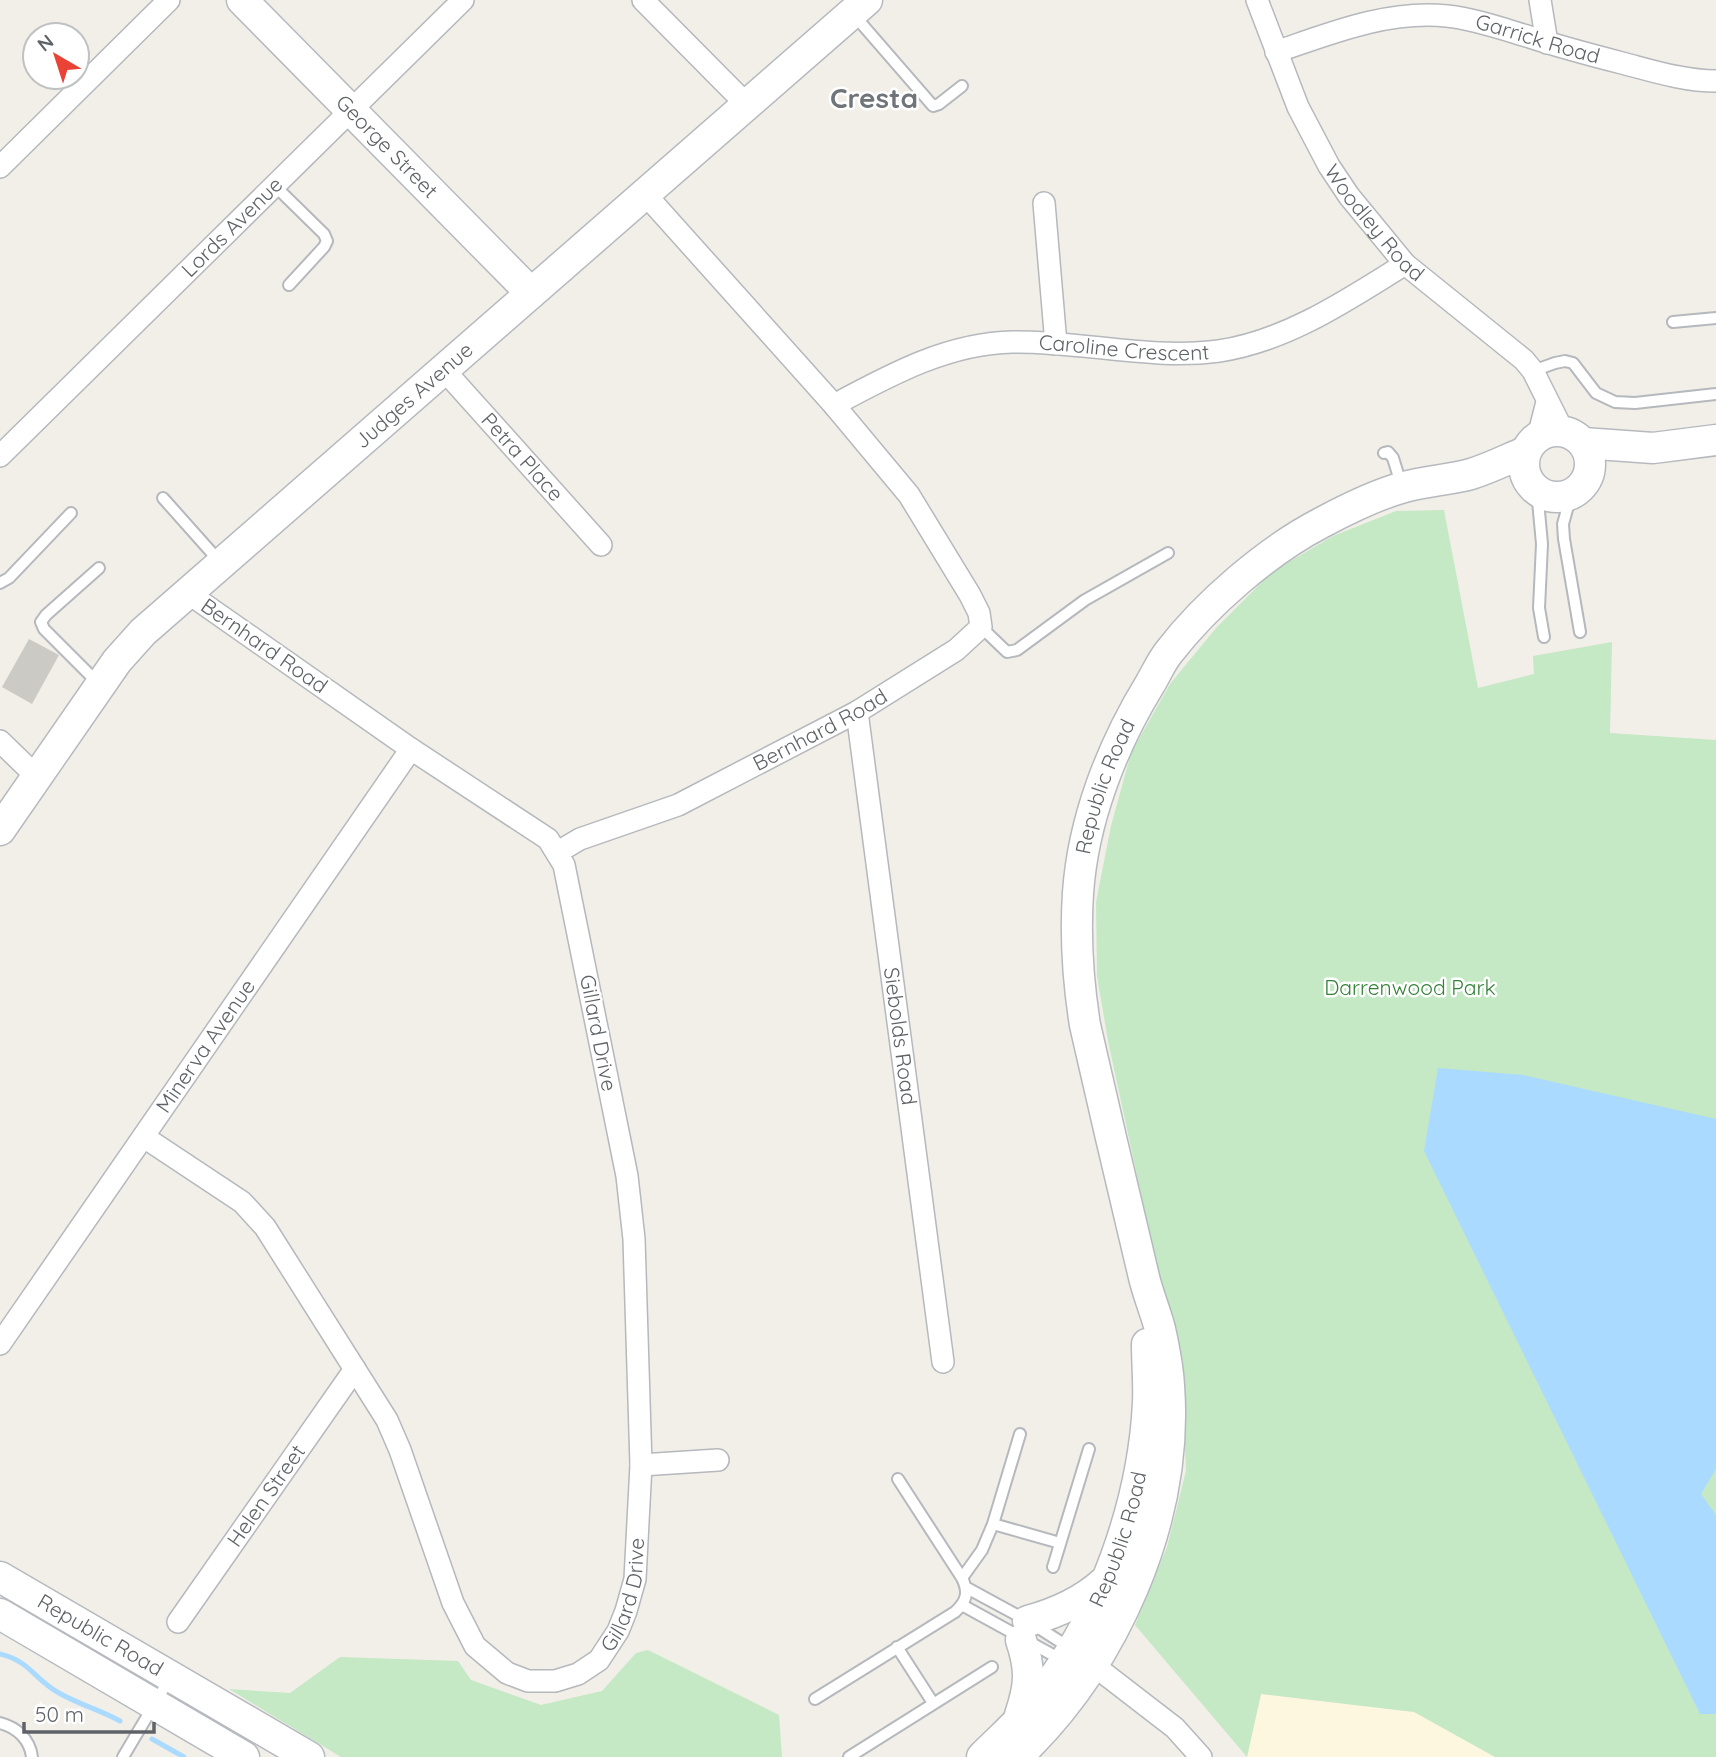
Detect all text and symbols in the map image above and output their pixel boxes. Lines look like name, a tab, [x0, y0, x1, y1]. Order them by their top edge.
street label: Garrick Road	[1473, 8, 1603, 69]
north arrow	[21, 21, 91, 91]
text: N	[32, 29, 58, 57]
district label: Cresta	[830, 80, 918, 115]
street label: George Street	[331, 89, 444, 203]
street label: Woodley Road	[1319, 159, 1430, 286]
street label: Lords Avenue	[176, 171, 288, 282]
street label: Caroline Crescent	[1038, 328, 1210, 365]
street label: Judges Avenue	[349, 336, 478, 454]
street label: Petra Place	[476, 407, 569, 506]
street label: Bernhard Road	[196, 592, 333, 698]
street label: Bernhard Road	[748, 682, 892, 776]
street label: Republic Road	[1069, 715, 1140, 856]
street label: Siebolds Road	[879, 966, 923, 1106]
street label: Gillard Drive	[575, 972, 623, 1093]
street label: Minerva Avenue	[150, 974, 260, 1117]
park label: Darrenwood Park	[1324, 974, 1496, 1000]
street label: Helen Street	[221, 1439, 310, 1551]
street label: Republic Road	[1083, 1469, 1151, 1611]
street label: Gillard Drive	[594, 1537, 649, 1656]
street label: Republic Road	[33, 1588, 168, 1681]
scale bar	[24, 1690, 154, 1734]
text: 50 m	[35, 1701, 84, 1727]

